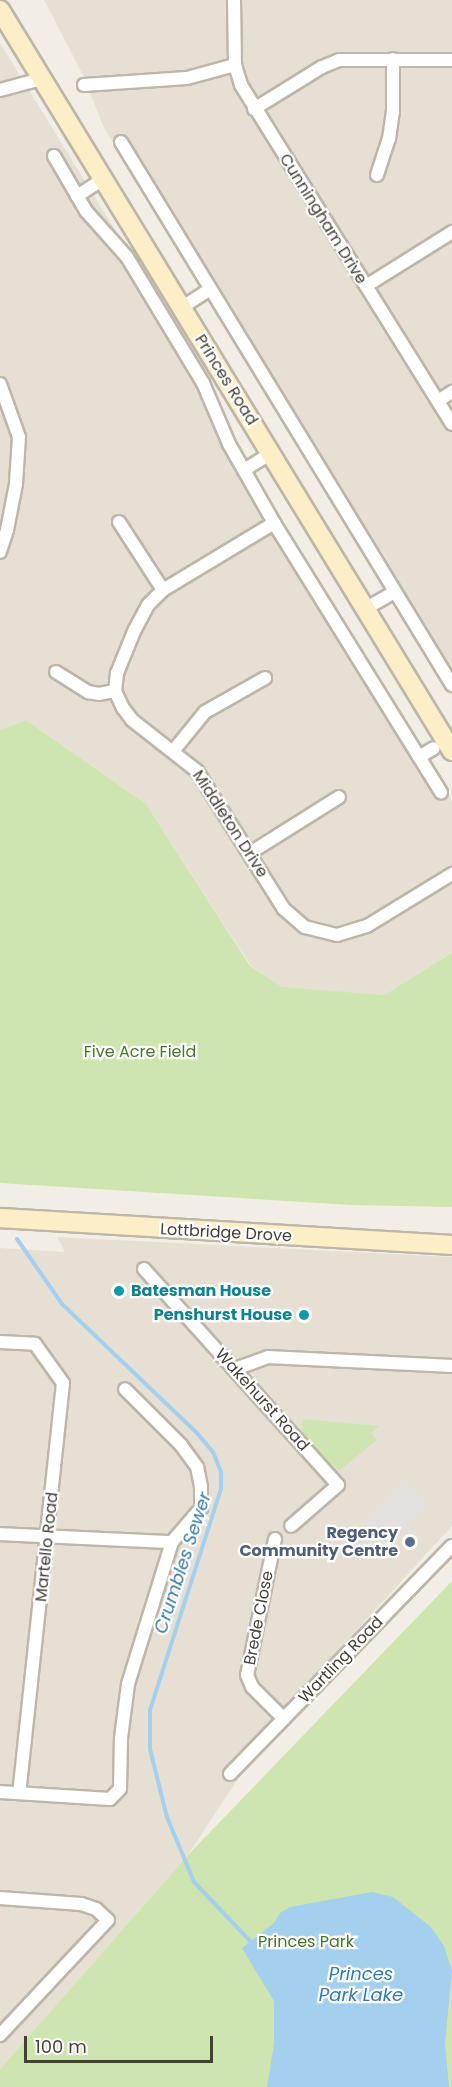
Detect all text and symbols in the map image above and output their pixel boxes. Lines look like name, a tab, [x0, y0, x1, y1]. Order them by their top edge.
street label: Cunningham Drive	[275, 150, 371, 288]
street label: Princes Road	[190, 331, 262, 429]
street label: Middleton Drive	[188, 767, 272, 881]
park label: Five Acre Field	[84, 1042, 196, 1062]
street label: Lottbridge Drove	[160, 1220, 292, 1246]
place label: Batesman House	[131, 1281, 271, 1301]
marker: Batesman House	[112, 1284, 126, 1298]
place label: Penshurst House	[154, 1305, 292, 1325]
marker: Penshurst House	[297, 1308, 311, 1322]
street label: Wakehurst Road	[211, 1345, 313, 1455]
water label: Crumbles Sewer	[150, 1490, 216, 1636]
street label: Martello Road	[32, 1491, 62, 1603]
place label: Regency Community Centre	[239, 1523, 398, 1561]
marker: Regency Community Centre	[403, 1535, 417, 1549]
street label: Brede Close	[240, 1569, 278, 1667]
street label: Wartling Road	[295, 1613, 387, 1707]
park label: Princes Park	[258, 1932, 354, 1952]
water label: Princes Park Lake	[319, 1964, 403, 2006]
scale bar	[27, 2024, 216, 2062]
text: 100 m	[35, 2034, 87, 2059]

